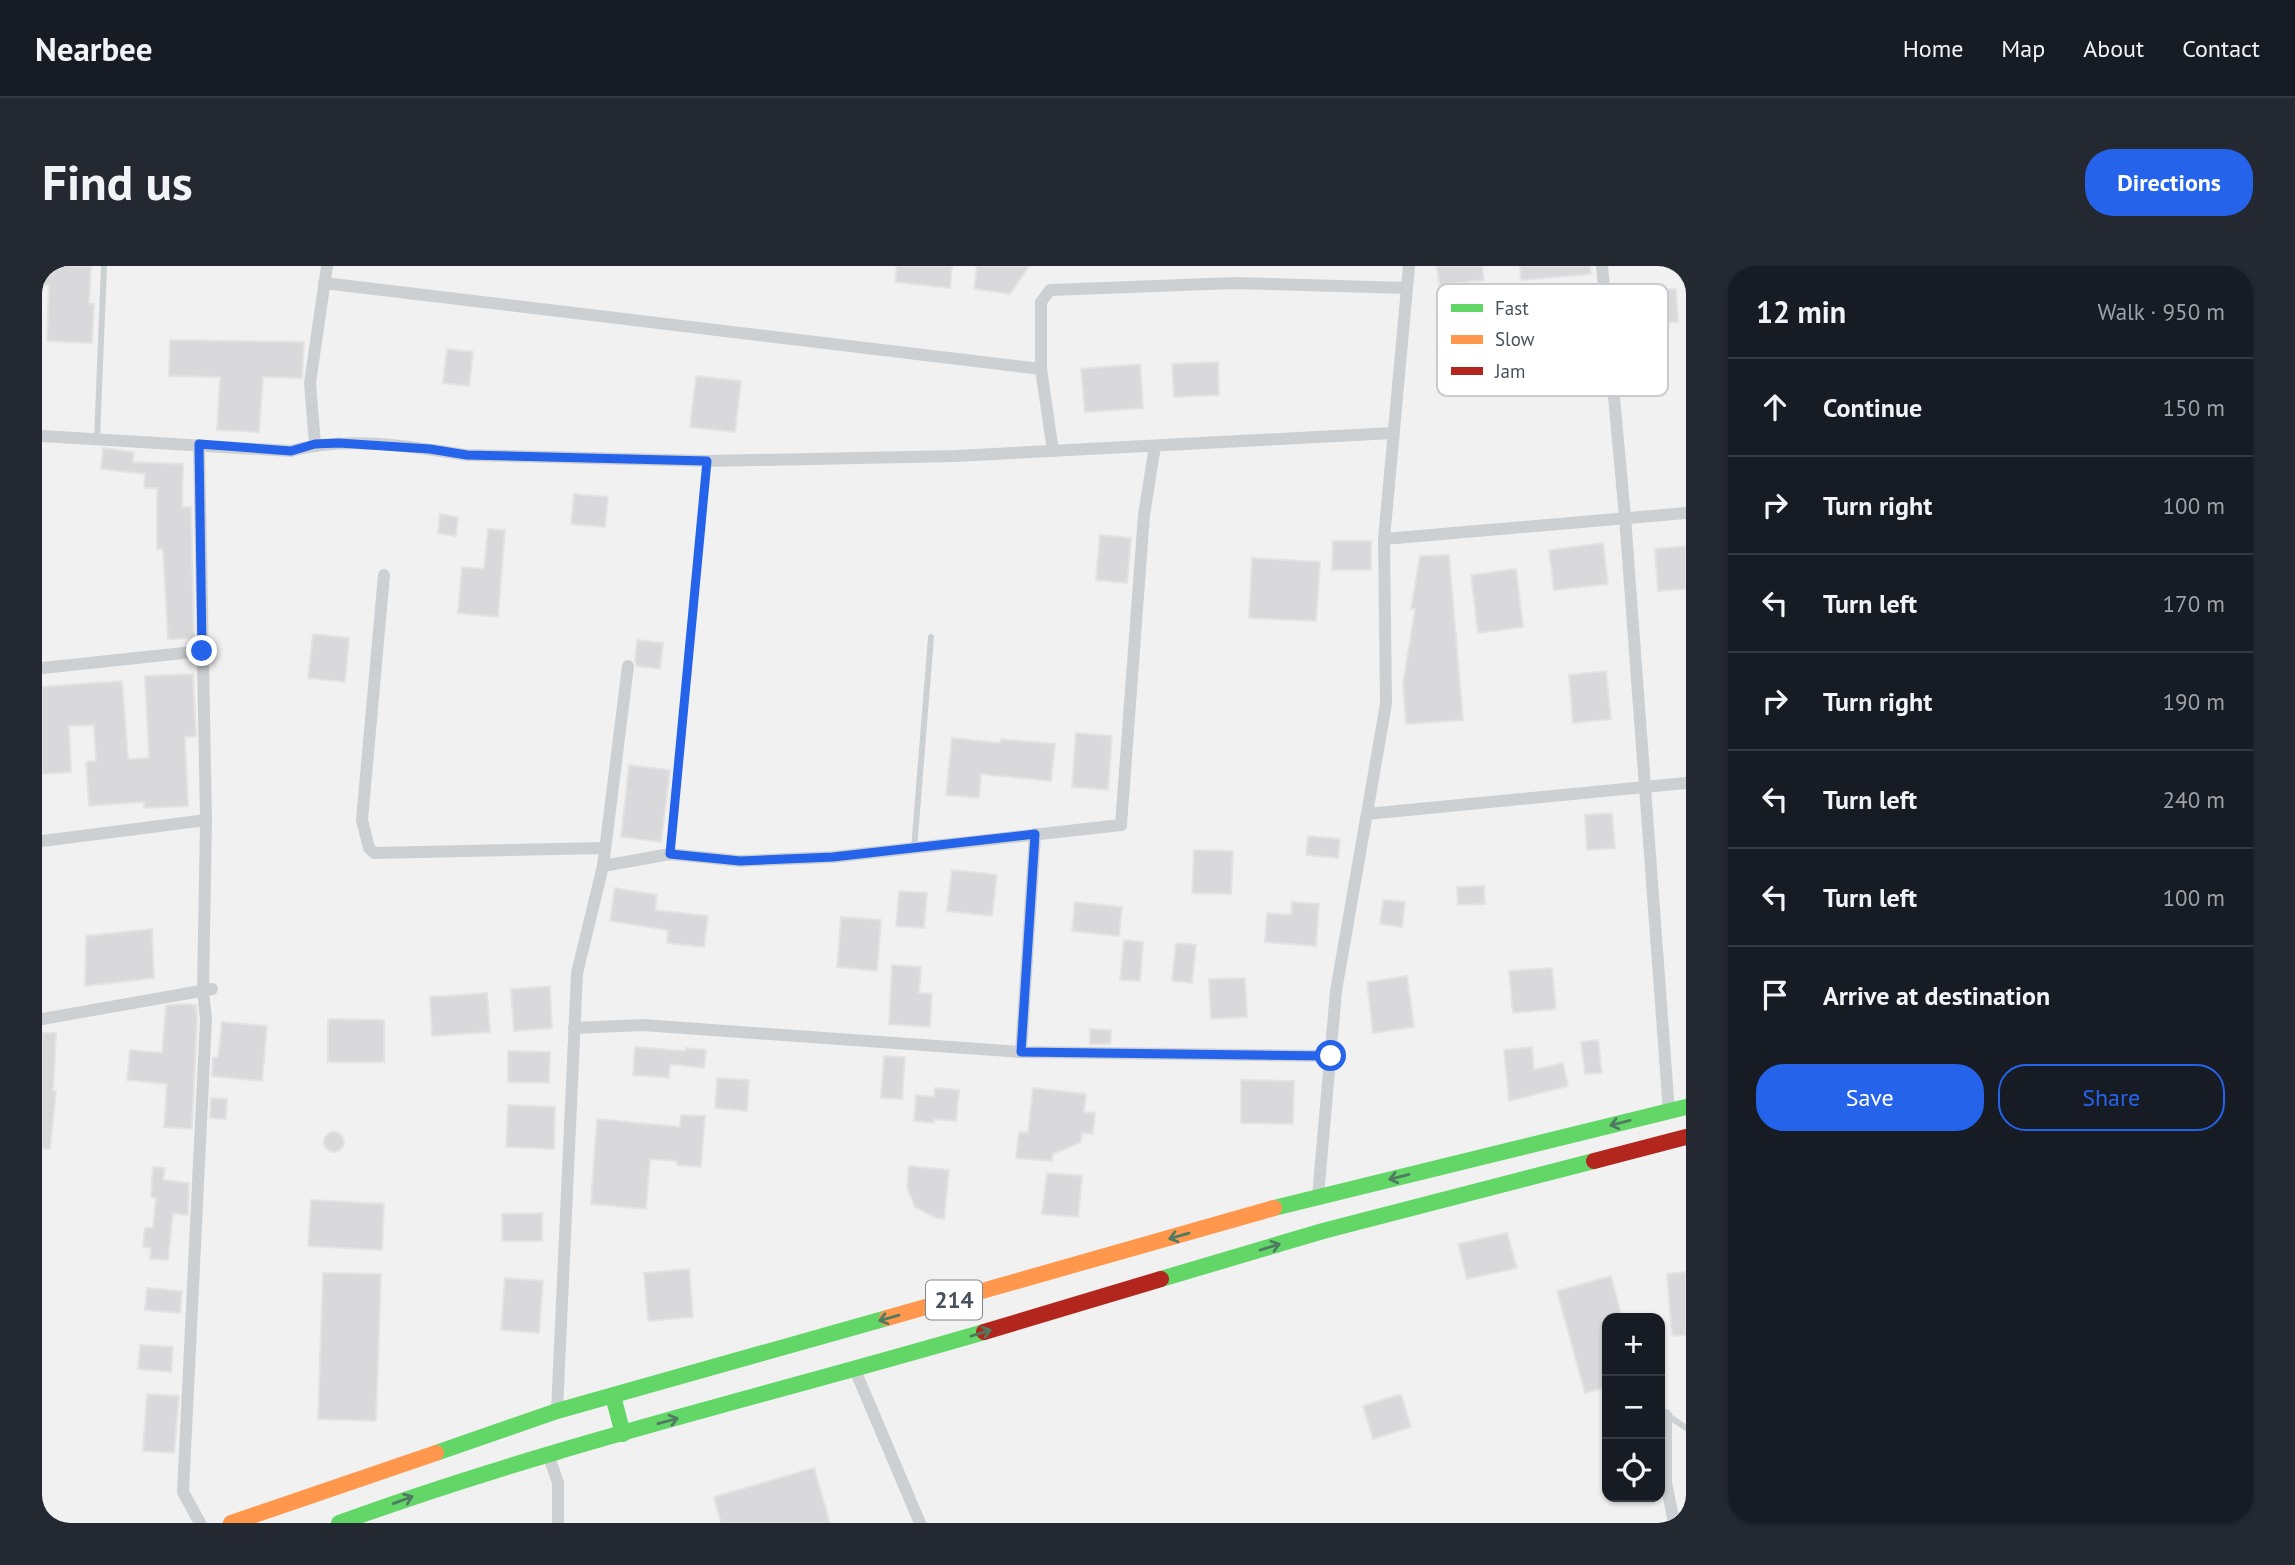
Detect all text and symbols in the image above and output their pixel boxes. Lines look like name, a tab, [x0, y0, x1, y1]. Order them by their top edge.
text: Nearbee	[35, 27, 152, 70]
text: Home	[1903, 33, 1963, 64]
text: Map	[2001, 33, 2045, 64]
text: About	[2083, 33, 2144, 64]
text: Contact	[2182, 33, 2260, 64]
button: Directions	[2085, 149, 2253, 216]
text: Find us	[42, 150, 193, 214]
legend	[1437, 284, 1668, 396]
text: 12 min	[1756, 292, 1846, 331]
text: Fast	[1495, 296, 1529, 320]
text: Walk · 950 m	[2098, 297, 2225, 326]
text: Slow	[1495, 327, 1535, 351]
text: Jam	[1494, 359, 1525, 383]
icon: ahead	[1756, 388, 1794, 426]
text: Continue	[1823, 391, 1922, 424]
text: 150 m	[2163, 393, 2225, 422]
icon: right	[1756, 486, 1794, 524]
text: Turn right	[1823, 489, 1932, 522]
text: 100 m	[2163, 491, 2225, 520]
icon: left	[1756, 584, 1794, 622]
text: Turn left	[1823, 587, 1917, 620]
text: 170 m	[2163, 589, 2225, 618]
route end	[186, 635, 217, 666]
icon: right	[1756, 682, 1794, 720]
text: Turn right	[1823, 685, 1932, 718]
text: 190 m	[2163, 687, 2225, 716]
icon: left	[1756, 780, 1794, 818]
text: Turn left	[1823, 783, 1917, 816]
text: 240 m	[2163, 785, 2225, 814]
icon: left	[1756, 878, 1794, 916]
text: Turn left	[1823, 881, 1917, 914]
text: 100 m	[2163, 883, 2225, 912]
icon: arrive	[1756, 976, 1794, 1014]
text: Arrive at destination	[1823, 979, 2050, 1012]
route start	[1315, 1040, 1346, 1071]
button: Save	[1756, 1064, 1984, 1131]
button: Share	[1998, 1064, 2225, 1131]
one-way arrow	[1609, 1117, 1632, 1130]
one-way arrow	[1388, 1171, 1411, 1184]
one-way arrow	[1168, 1230, 1191, 1243]
one-way arrow	[1259, 1240, 1281, 1253]
road number: 214	[926, 1281, 982, 1320]
one-way arrow	[879, 1312, 901, 1325]
map controls	[1602, 1313, 1665, 1502]
button: +	[1602, 1313, 1665, 1376]
one-way arrow	[970, 1325, 992, 1338]
button: −	[1602, 1376, 1665, 1439]
one-way arrow	[657, 1414, 679, 1427]
button: locate	[1602, 1439, 1665, 1502]
one-way arrow	[392, 1493, 414, 1505]

